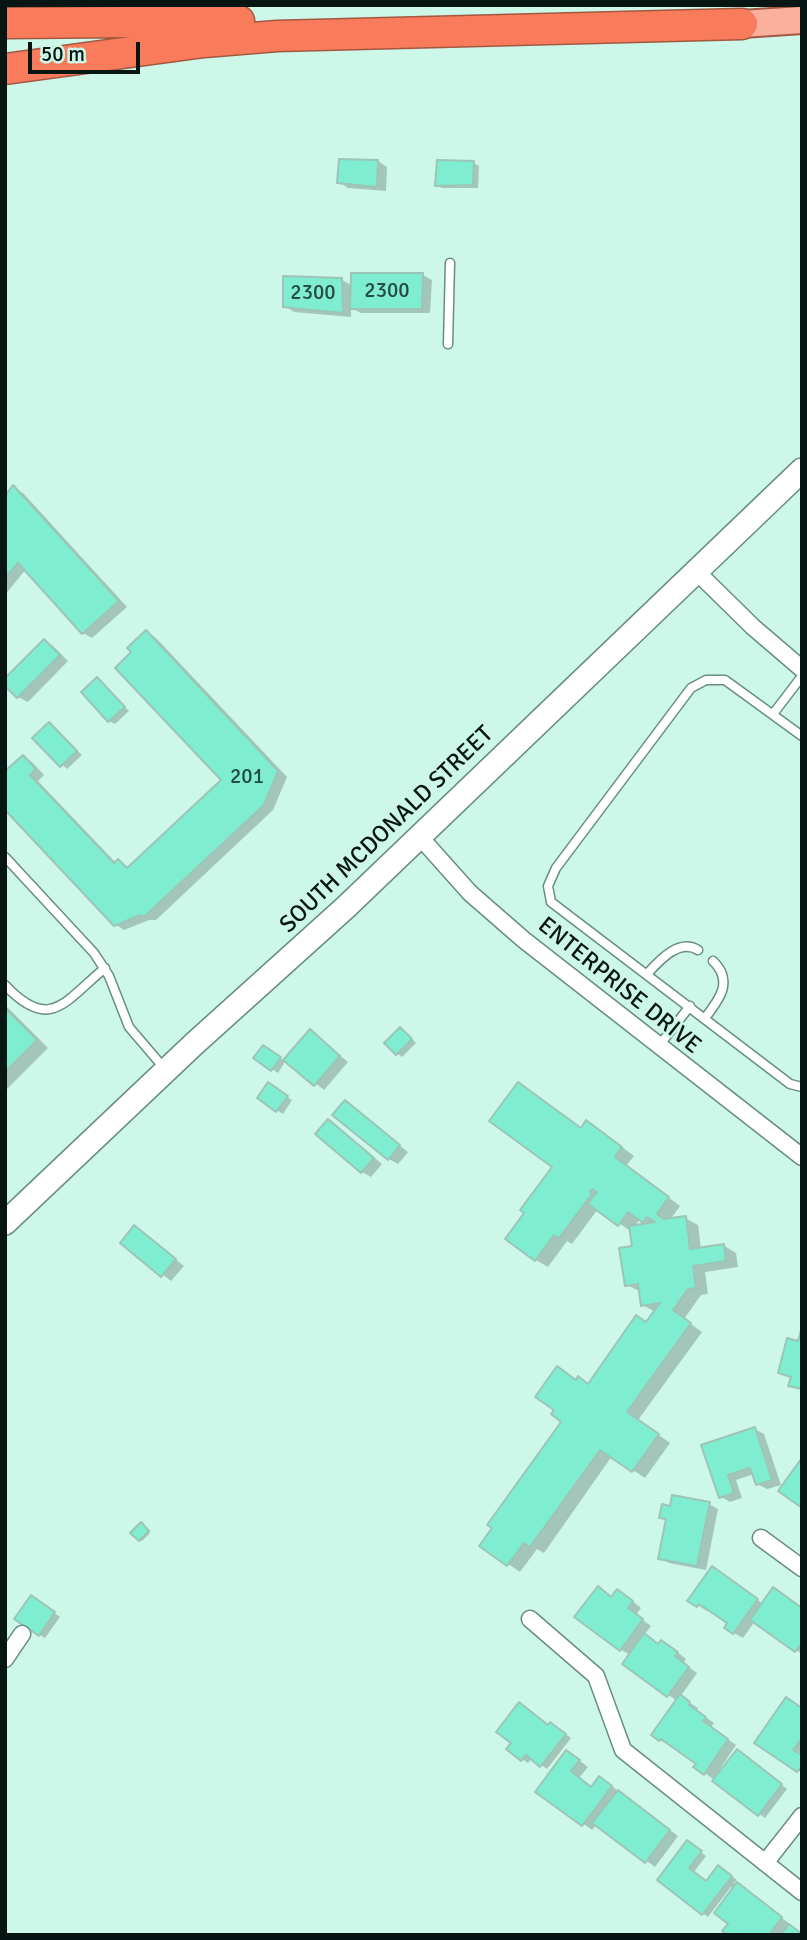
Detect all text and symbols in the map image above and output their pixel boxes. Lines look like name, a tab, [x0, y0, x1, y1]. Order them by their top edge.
scale bar	[32, 28, 144, 72]
text: 50 m	[41, 41, 85, 67]
house number: 2300	[364, 278, 410, 304]
house number: 2300	[290, 280, 336, 306]
street label: SOUTH MCDONALD STREET	[274, 720, 500, 940]
house number: 201	[230, 764, 264, 790]
street label: ENTERPRISE DRIVE	[532, 911, 706, 1061]

